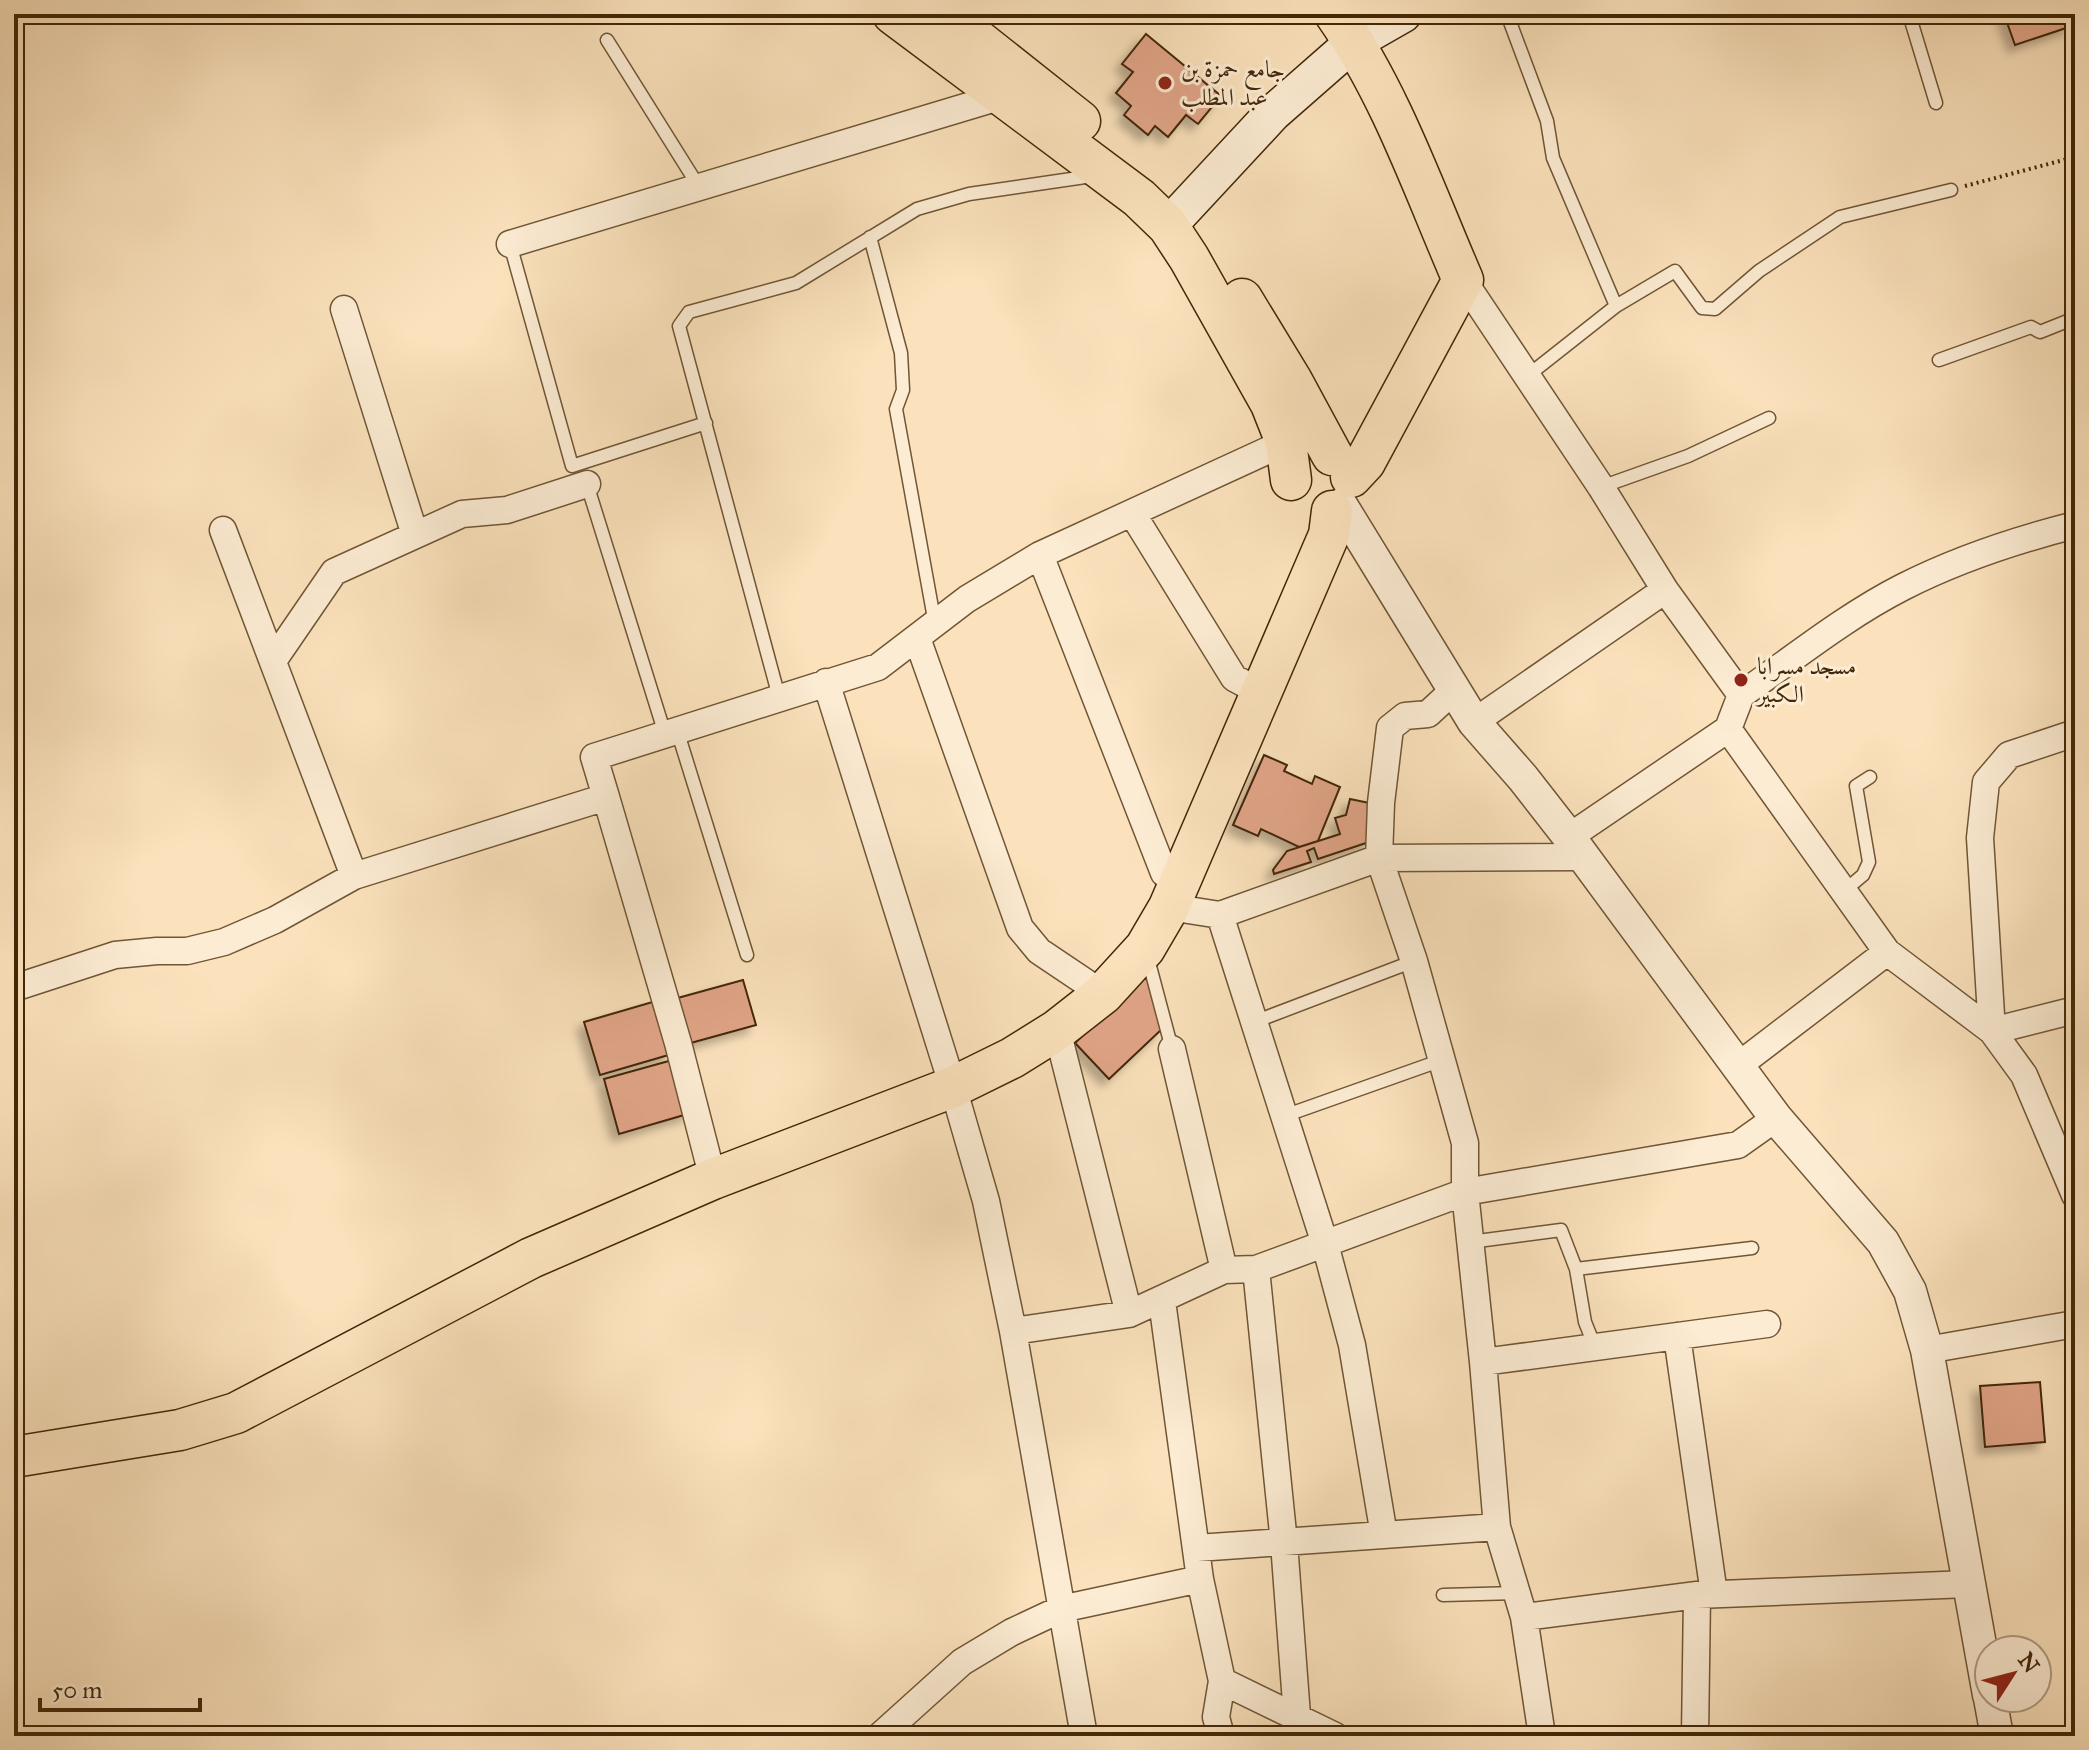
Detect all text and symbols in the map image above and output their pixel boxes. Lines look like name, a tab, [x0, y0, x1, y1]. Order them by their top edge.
place label: جامع حمزة بن عبد المطلب	[1181, 54, 1285, 113]
marker: جامع حمزة بن عبد المطلب	[1156, 74, 1174, 92]
place label: مسجد مسرابا الكبير	[1754, 651, 1856, 709]
marker: مسجد مسرابا الكبير	[1732, 671, 1750, 689]
north arrow	[1973, 1634, 2053, 1714]
text: N	[2012, 1647, 2045, 1678]
scale bar	[40, 1662, 200, 1712]
text: 50 m	[52, 1675, 102, 1705]

